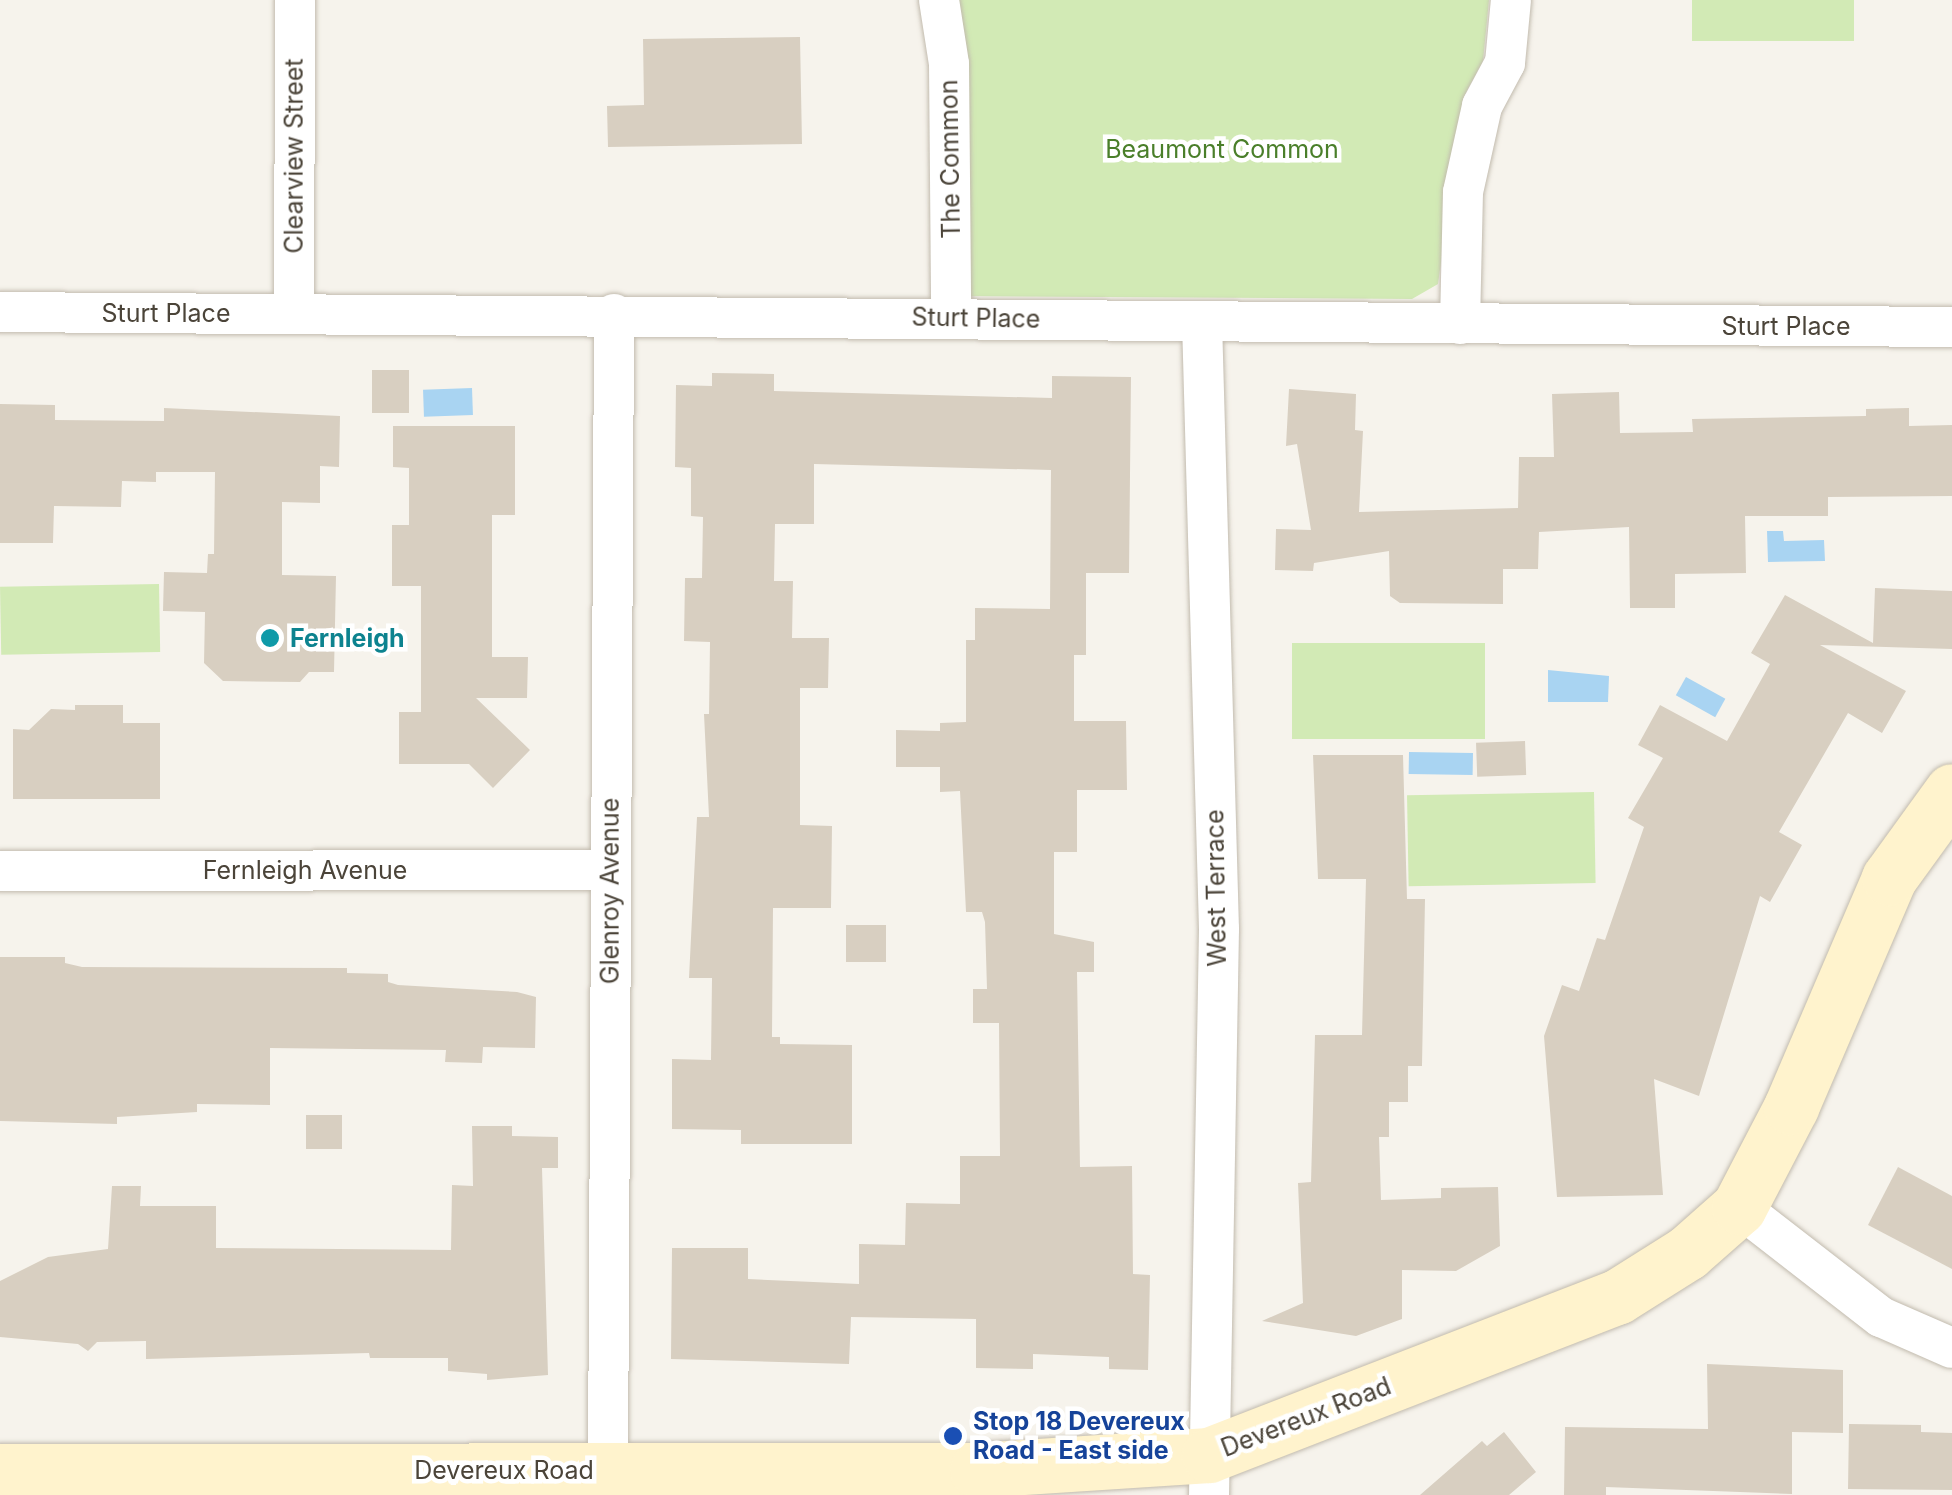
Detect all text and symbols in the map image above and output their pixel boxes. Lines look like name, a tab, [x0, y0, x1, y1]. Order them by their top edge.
street label: Clearview Street	[279, 58, 309, 254]
street label: The Common	[934, 79, 966, 239]
park label: Beaumont Common	[1105, 134, 1339, 164]
street label: Sturt Place	[102, 298, 230, 328]
street label: Sturt Place	[911, 302, 1041, 334]
street label: Sturt Place	[1722, 311, 1850, 341]
place label: Fernleigh	[290, 623, 405, 653]
marker: Fernleigh	[259, 627, 281, 649]
street label: Glenroy Avenue	[595, 798, 625, 984]
street label: West Terrace	[1200, 809, 1232, 967]
street label: Fernleigh Avenue	[203, 855, 407, 885]
street label: Devereux Road	[1217, 1371, 1395, 1463]
place label: Stop 18 Devereux Road - East side	[973, 1407, 1185, 1466]
marker: Stop 18 Devereux Road - East side	[942, 1425, 964, 1447]
street label: Devereux Road	[414, 1455, 594, 1485]

